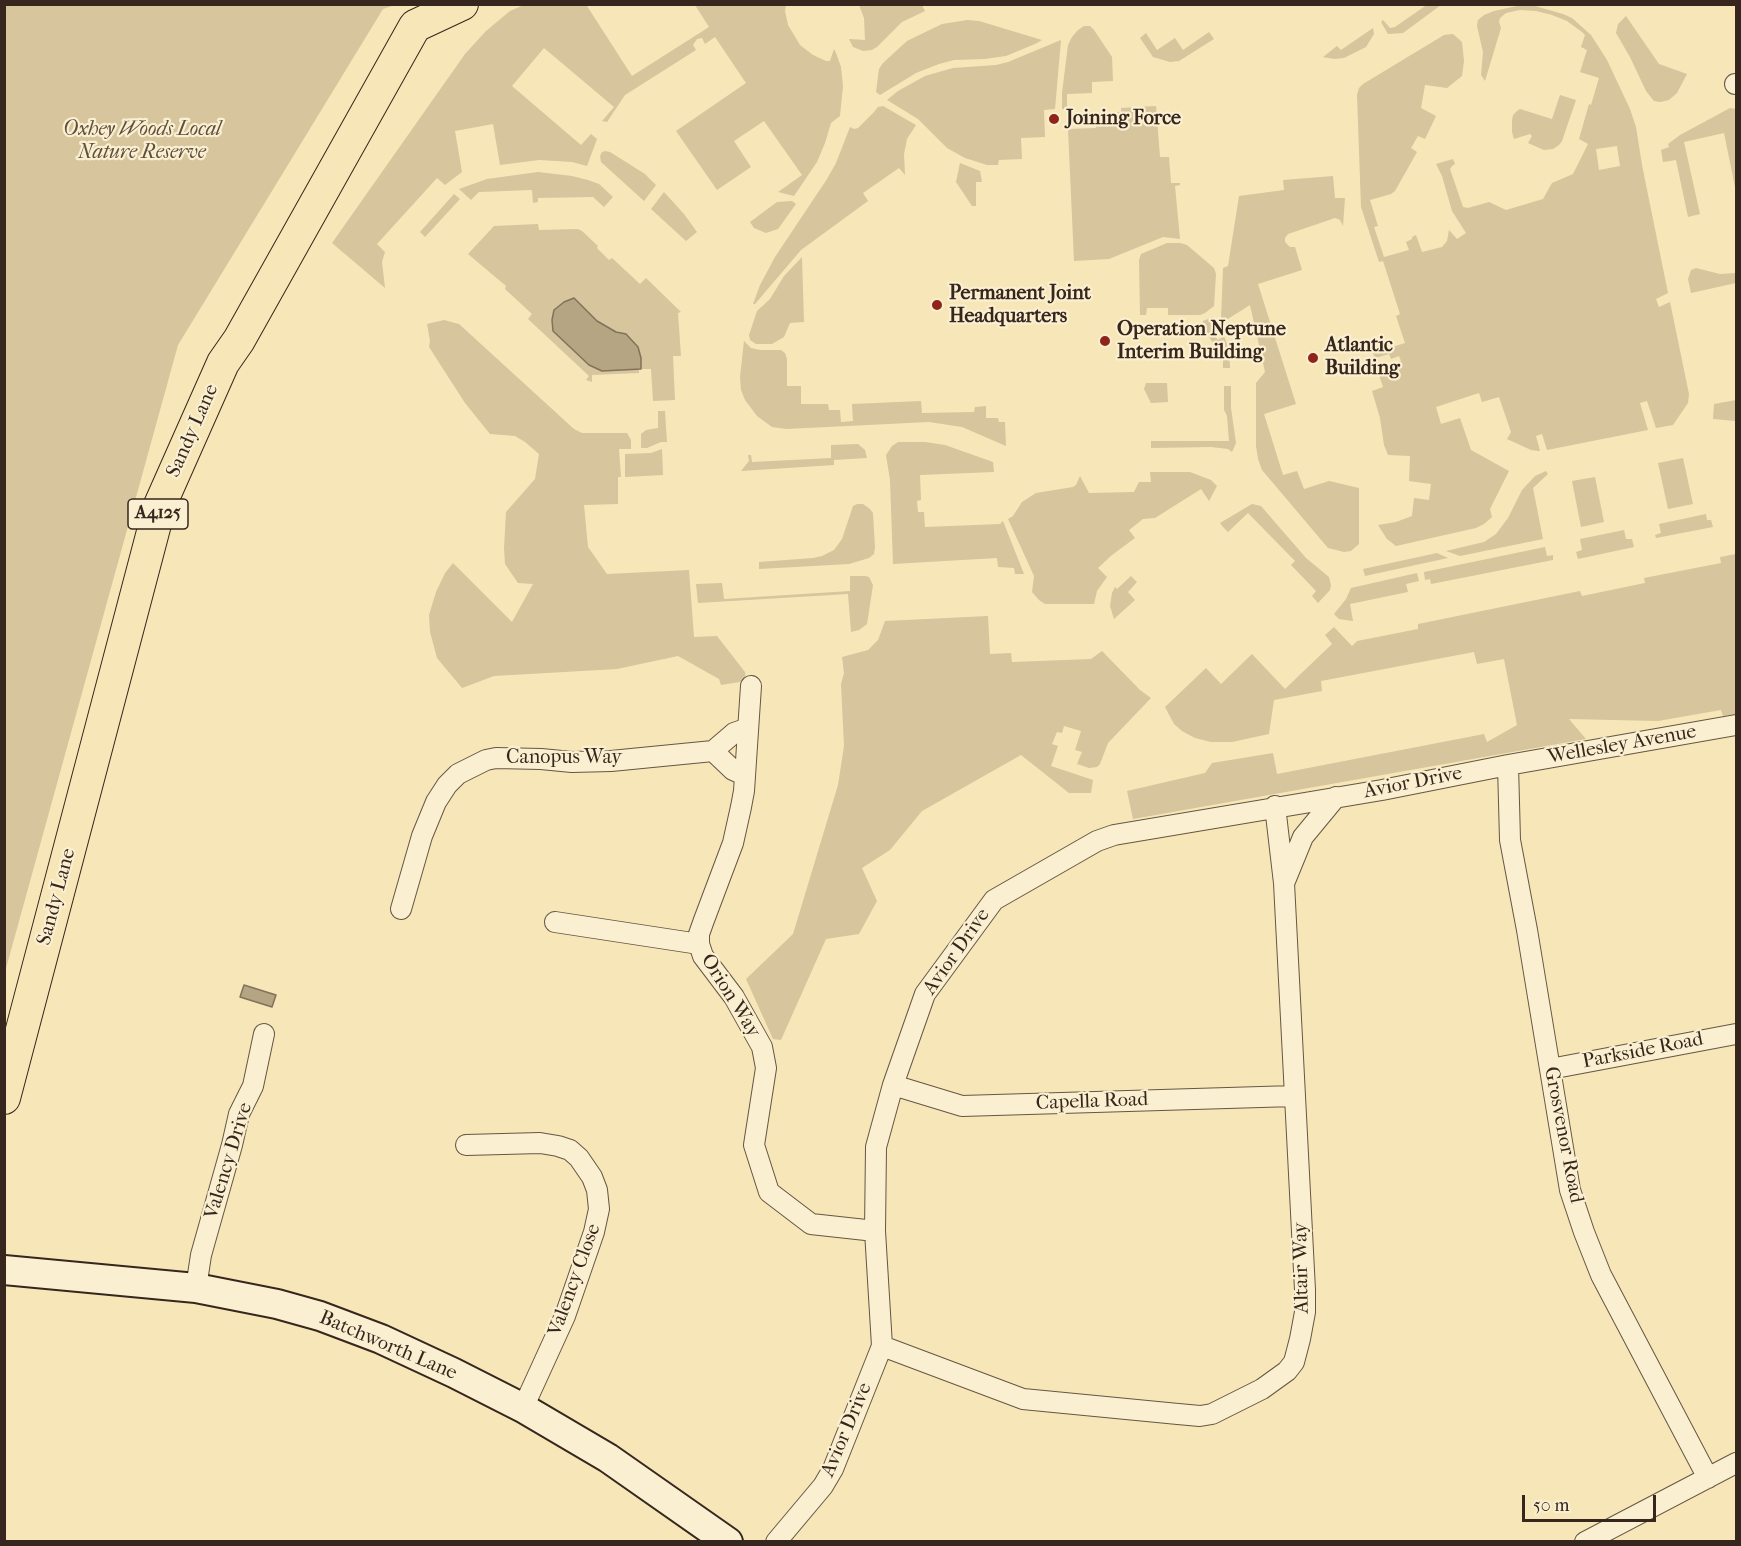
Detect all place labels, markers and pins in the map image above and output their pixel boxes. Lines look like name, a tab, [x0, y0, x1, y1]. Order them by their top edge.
place label: Joining Force	[1066, 107, 1181, 131]
marker: Joining Force	[1047, 112, 1061, 126]
place label: Permanent Joint Headquarters	[949, 282, 1091, 329]
marker: Permanent Joint Headquarters	[930, 298, 944, 312]
place label: Operation Neptune Interim Building	[1117, 318, 1286, 365]
marker: Operation Neptune Interim Building	[1098, 334, 1112, 348]
place label: Atlantic Building	[1325, 334, 1400, 381]
marker: Atlantic Building	[1306, 351, 1320, 365]

